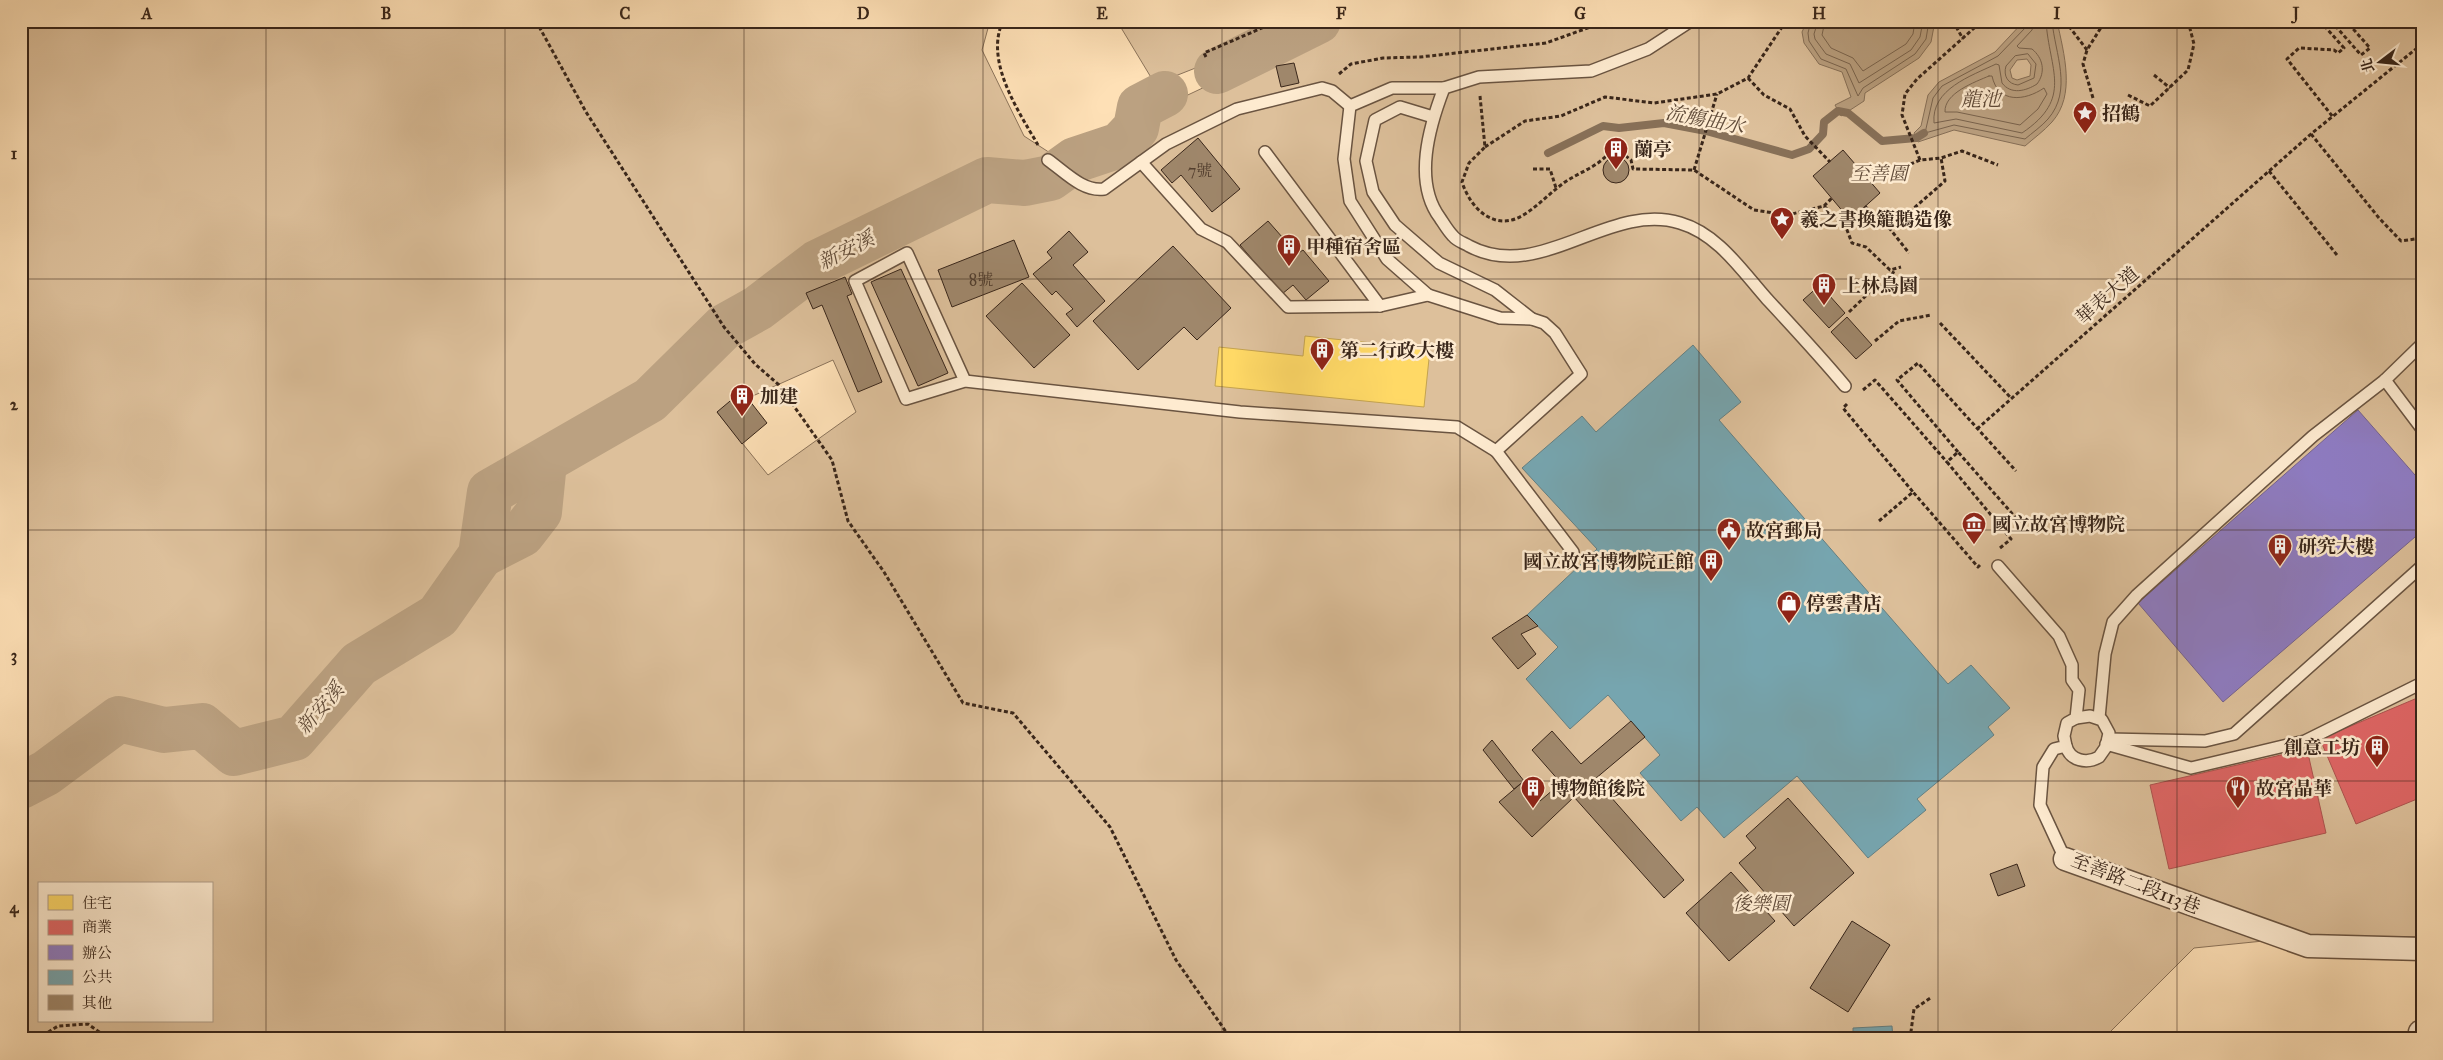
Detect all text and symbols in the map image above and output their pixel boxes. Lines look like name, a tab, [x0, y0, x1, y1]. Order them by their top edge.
text: A	[141, 4, 153, 23]
text: B	[381, 4, 391, 23]
text: C	[620, 4, 631, 23]
text: D	[857, 4, 870, 23]
text: E	[1096, 4, 1108, 23]
text: F	[1336, 4, 1347, 23]
text: G	[1574, 4, 1586, 23]
text: H	[1812, 4, 1826, 23]
text: I	[2054, 4, 2061, 23]
text: J	[2291, 4, 2300, 24]
north arrow	[2356, 38, 2406, 88]
text: 北	[2358, 56, 2378, 75]
water label: 龍池	[1961, 87, 2003, 111]
water label: 流觴曲水	[1663, 100, 1749, 139]
place icon: 招鶴	[2072, 100, 2098, 134]
place label: 招鶴	[2102, 102, 2140, 125]
building icon: 蘭亭	[1603, 136, 1629, 170]
place label: 蘭亭	[1634, 138, 1672, 161]
text: 1	[11, 144, 18, 163]
house number: 7號	[1188, 161, 1212, 180]
park label: 至善園	[1850, 162, 1910, 185]
place icon: 羲之書換籠鵝造像	[1769, 206, 1795, 240]
place label: 羲之書換籠鵝造像	[1800, 208, 1952, 231]
water label: 新安溪	[814, 225, 880, 274]
building icon: 甲種宿舍區	[1276, 233, 1302, 267]
place label: 甲種宿舍區	[1306, 235, 1401, 258]
street label: 華表大道	[2071, 262, 2144, 329]
house number: 8號	[969, 270, 993, 289]
building icon: 上林鳥園	[1811, 272, 1837, 306]
place label: 上林鳥園	[1842, 274, 1918, 297]
building icon: 第二行政大樓	[1309, 337, 1335, 371]
place label: 第二行政大樓	[1340, 339, 1454, 362]
building icon: 加建	[729, 383, 755, 417]
place label: 加建	[760, 385, 798, 408]
text: 2	[10, 395, 19, 414]
museum icon: 國立故宮博物院	[1961, 511, 1987, 545]
place label: 國立故宮博物院	[1992, 513, 2125, 536]
public building icon: 故宮郵局	[1716, 517, 1742, 551]
place label: 故宮郵局	[1746, 519, 1822, 542]
building icon: 研究大樓	[2267, 533, 2293, 567]
place label: 研究大樓	[2298, 535, 2374, 558]
building icon: 國立故宮博物院正館	[1698, 548, 1724, 582]
place label: 國立故宮博物院正館	[1523, 550, 1694, 573]
shop icon: 停雲書店	[1776, 590, 1802, 624]
place label: 停雲書店	[1806, 592, 1882, 615]
text: 3	[11, 646, 17, 666]
water label: 新安溪	[291, 676, 350, 739]
building icon: 創意工坊	[2364, 734, 2390, 768]
place label: 創意工坊	[2284, 736, 2360, 759]
building icon: 博物館後院	[1520, 775, 1546, 809]
restaurant icon: 故宮晶華	[2225, 775, 2251, 809]
place label: 博物館後院	[1550, 777, 1645, 800]
place label: 故宮晶華	[2256, 777, 2332, 800]
street label: 至善路二段113巷	[2068, 848, 2204, 919]
legend	[38, 882, 212, 1022]
park label: 後樂園	[1732, 892, 1792, 915]
text: 住宅	[82, 894, 112, 912]
text: 4	[10, 898, 20, 918]
text: 商業	[82, 918, 112, 936]
text: 辦公	[82, 944, 112, 962]
text: 公共	[82, 968, 112, 986]
text: 其他	[82, 994, 112, 1012]

